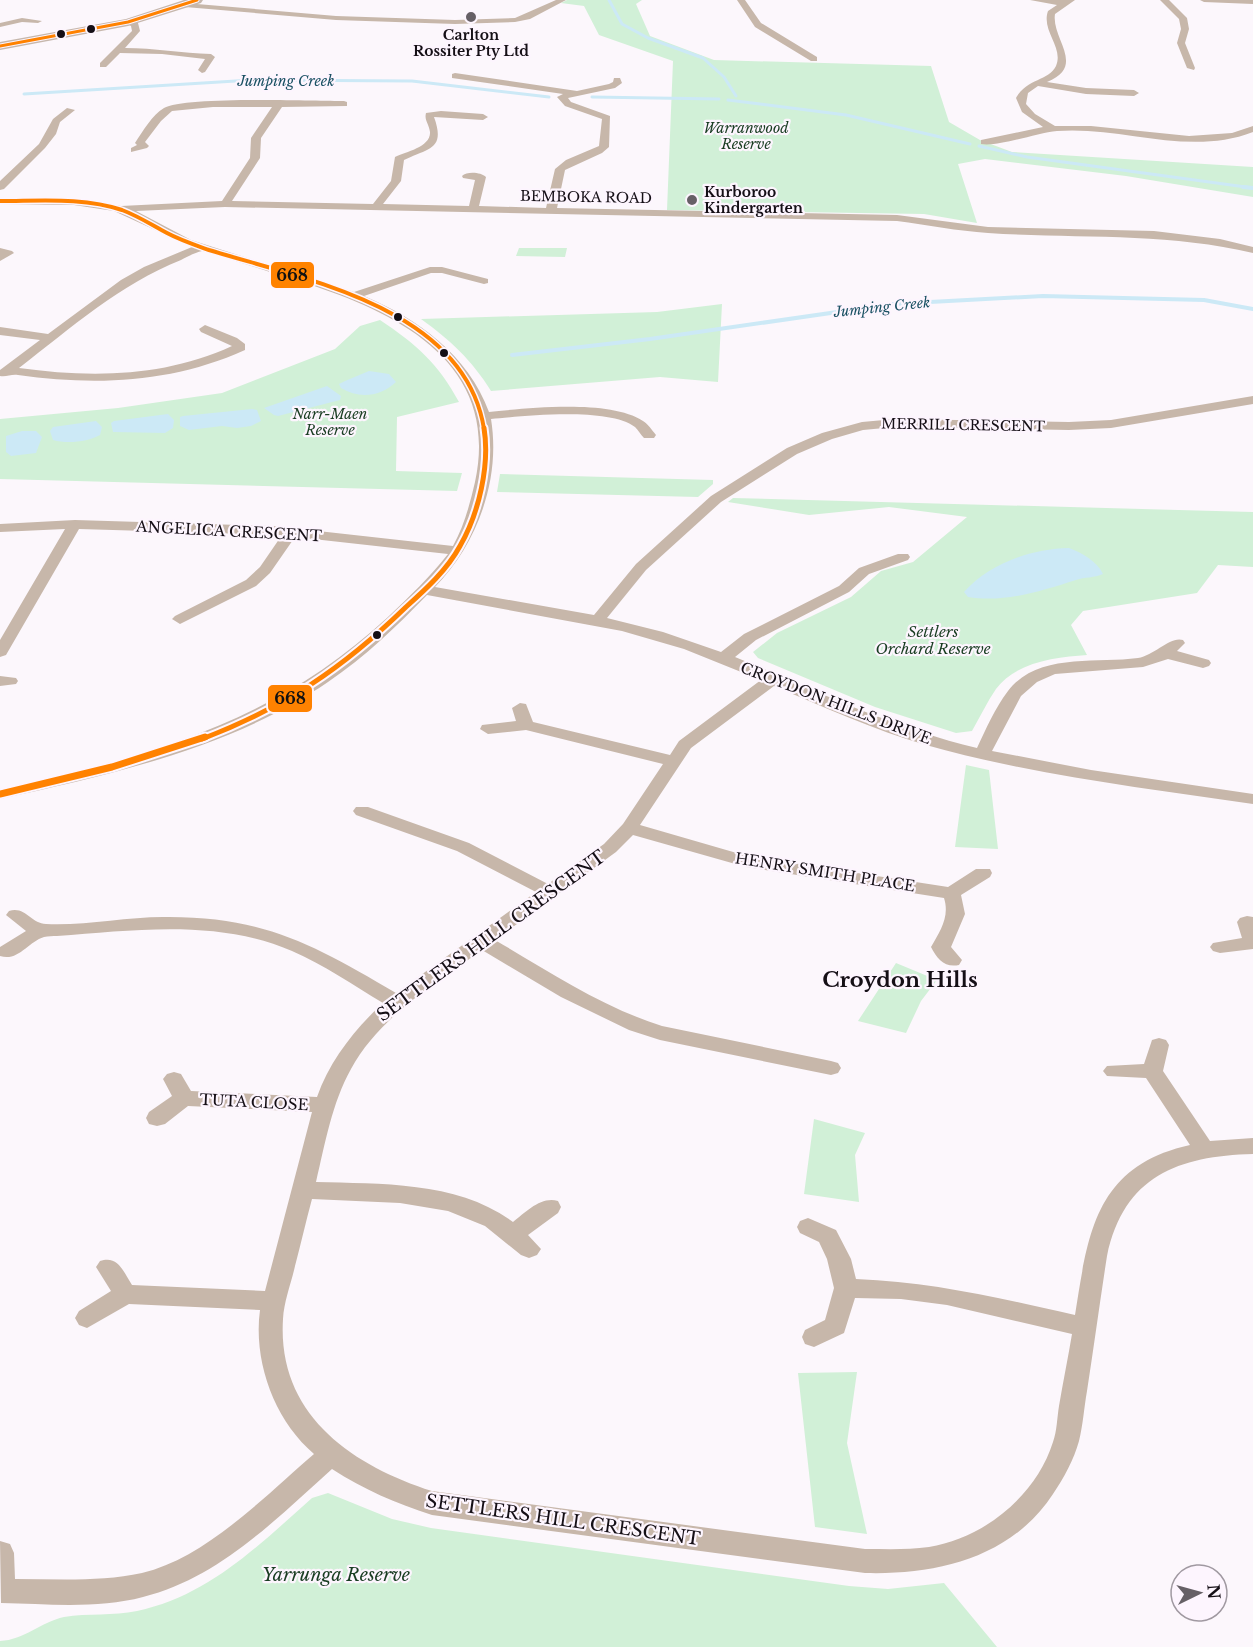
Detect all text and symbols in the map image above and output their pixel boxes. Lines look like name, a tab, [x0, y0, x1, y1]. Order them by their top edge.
marker: Carlton Rossiter Pty Ltd	[464, 10, 478, 24]
unlabelled marker	[85, 23, 97, 35]
place label: Carlton Rossiter Pty Ltd	[413, 26, 529, 60]
unlabelled marker	[55, 28, 67, 40]
water label: Jumping Creek	[237, 72, 334, 90]
park label: Warranwood Reserve	[703, 119, 789, 153]
place label: Kurboroo Kindergarten	[704, 183, 803, 217]
street label: BEMBOKA ROAD	[520, 187, 652, 207]
marker: Kurboroo Kindergarten	[685, 193, 699, 207]
line badge: 668	[270, 261, 315, 289]
text: 668	[276, 265, 308, 285]
water label: Jumping Creek	[832, 293, 931, 321]
unlabelled marker	[392, 311, 404, 323]
unlabelled marker	[438, 347, 450, 359]
park label: Narr-Maen Reserve	[292, 405, 368, 439]
street label: MERRILL CRESCENT	[881, 415, 1045, 435]
street label: ANGELICA CRESCENT	[135, 517, 322, 545]
park label: Settlers Orchard Reserve	[875, 622, 991, 658]
unlabelled marker	[371, 629, 383, 641]
street label: CROYDON HILLS DRIVE	[738, 658, 934, 748]
line badge: 668	[267, 684, 313, 713]
text: 668	[274, 688, 306, 708]
street label: SETTLERS HILL CRESCENT	[372, 845, 610, 1026]
street label: HENRY SMITH PLACE	[734, 848, 917, 896]
district label: Croydon Hills	[822, 967, 978, 993]
street label: TUTA CLOSE	[199, 1090, 309, 1114]
street label: SETTLERS HILL CRESCENT	[424, 1490, 702, 1550]
north arrow	[1169, 1563, 1229, 1623]
park label: Yarrunga Reserve	[262, 1564, 410, 1586]
text: N	[1203, 1583, 1225, 1600]

